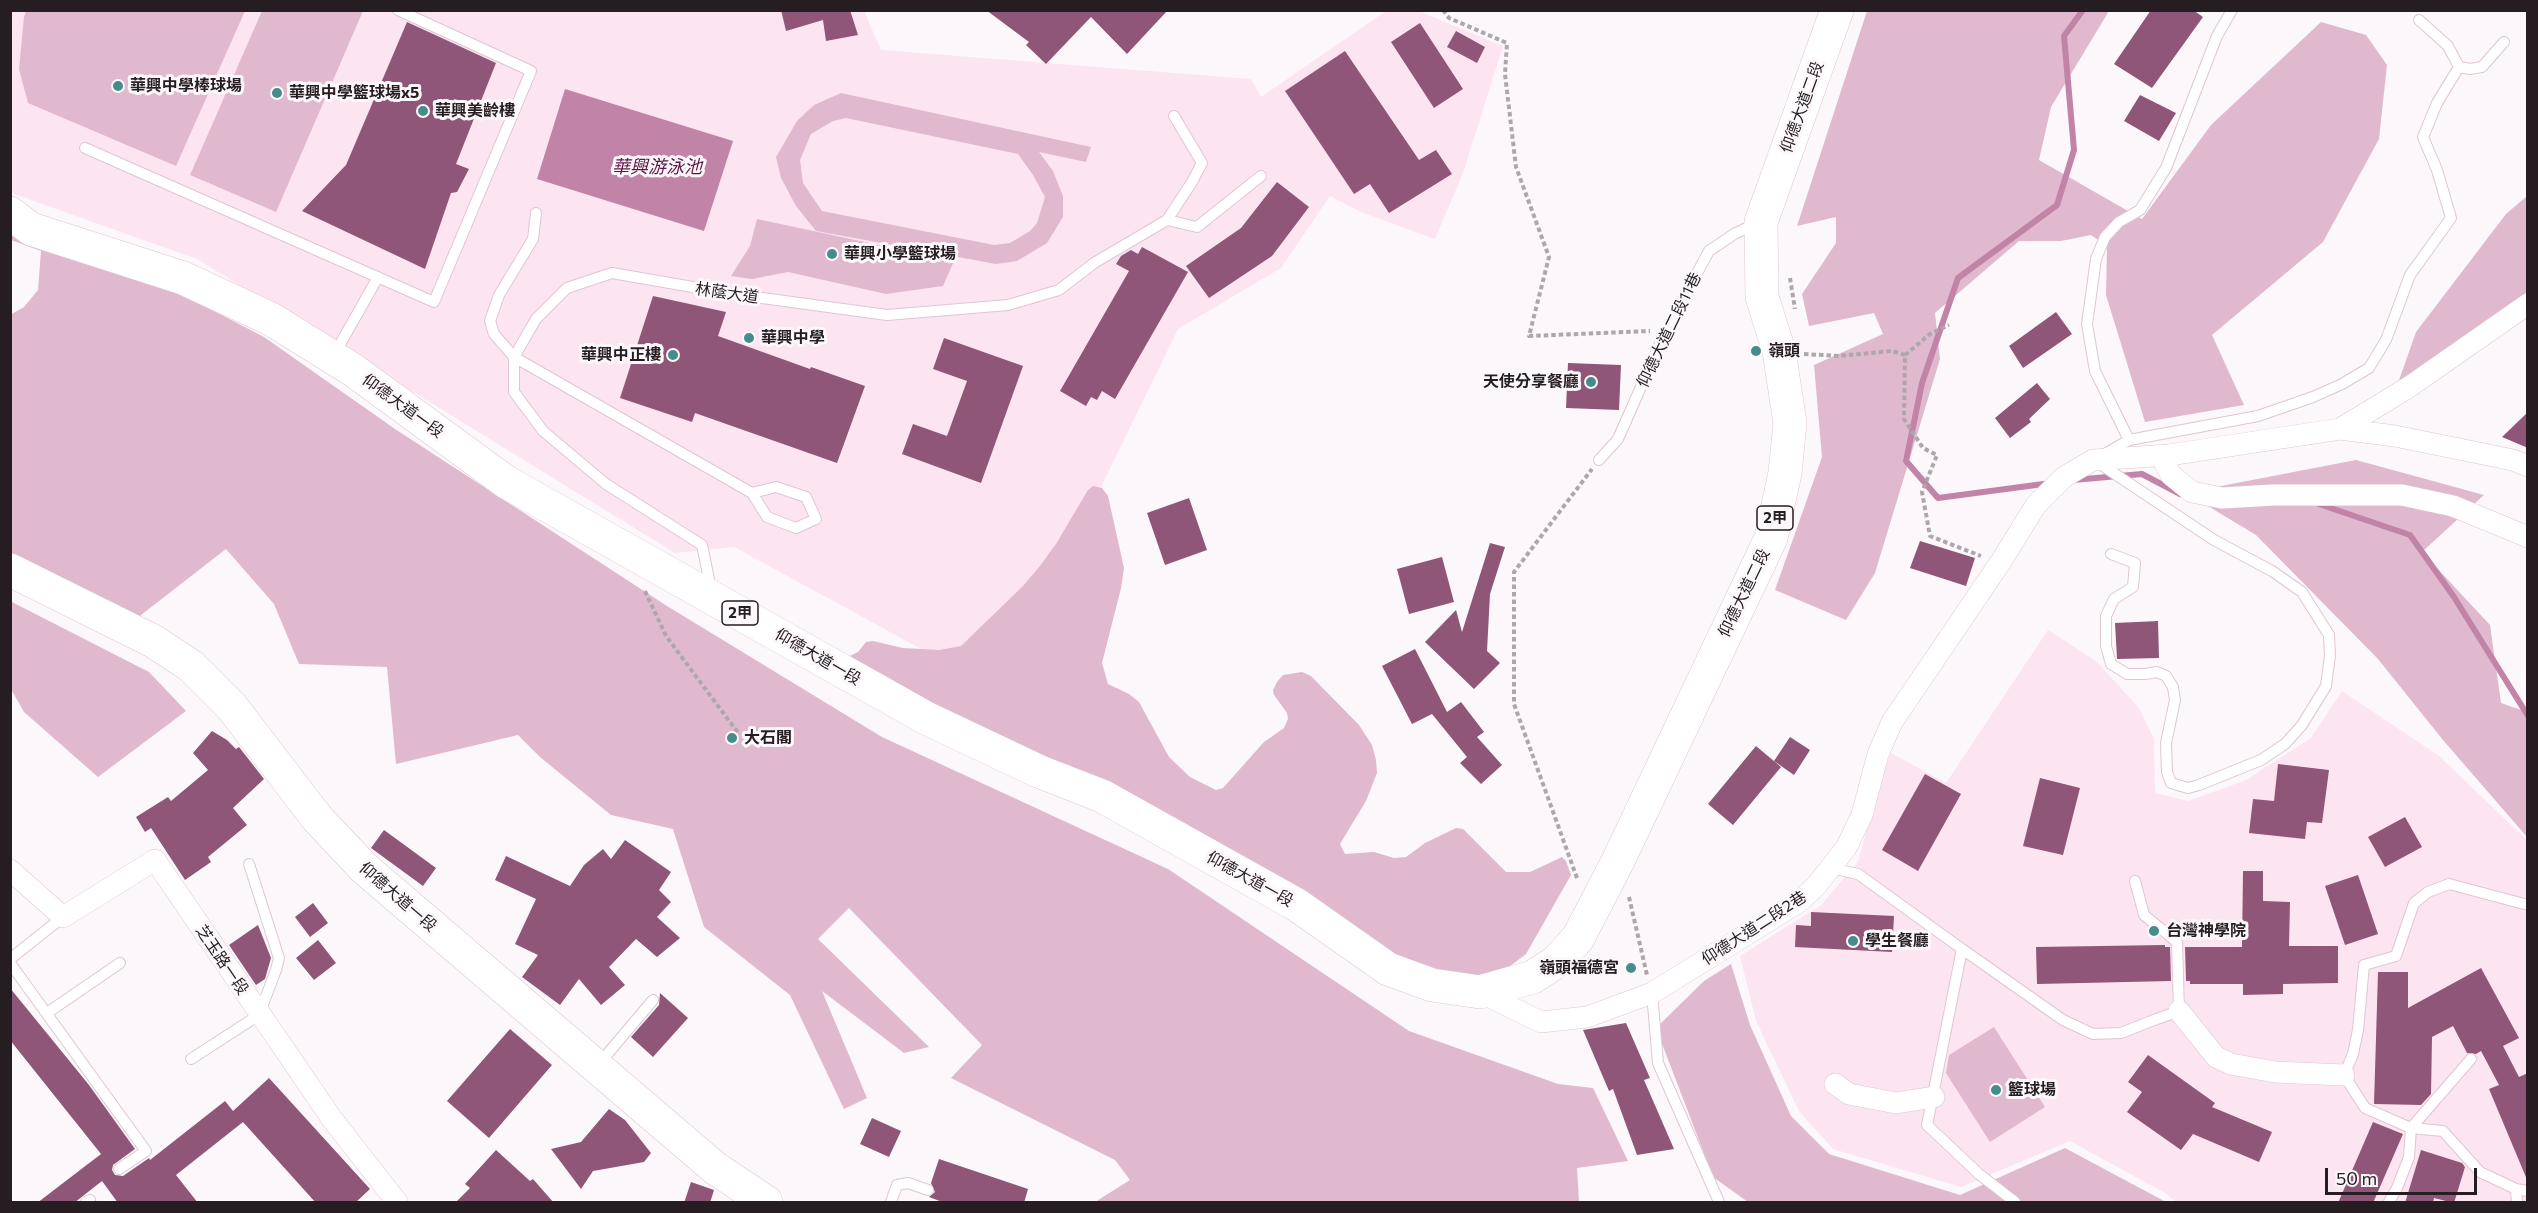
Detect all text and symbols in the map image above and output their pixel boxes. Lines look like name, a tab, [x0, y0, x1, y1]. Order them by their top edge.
street label: 仰德大道二段	[1777, 59, 1827, 155]
place label: 華興中學棒球場	[130, 76, 242, 96]
marker: 華興中學棒球場	[111, 79, 125, 93]
place label: 華興中學籃球場x5	[289, 83, 419, 103]
marker: 華興中學籃球場x5	[270, 86, 284, 100]
place label: 華興美齡樓	[435, 101, 515, 121]
marker: 華興美齡樓	[416, 104, 430, 118]
water label: 華興游泳池	[612, 156, 702, 178]
place label: 華興小學籃球場	[844, 244, 956, 264]
marker: 華興小學籃球場	[825, 247, 839, 261]
street label: 仰德大道二段11巷	[1633, 269, 1705, 391]
street label: 林蔭大道	[694, 279, 760, 307]
place label: 華興中學	[761, 328, 825, 348]
marker: 華興中學	[742, 331, 756, 345]
place label: 嶺頭	[1768, 341, 1800, 361]
marker: 嶺頭	[1749, 344, 1763, 358]
place label: 華興中正樓	[581, 345, 661, 365]
marker: 華興中正樓	[666, 348, 680, 362]
street label: 仰德大道一段	[359, 370, 447, 442]
place label: 天使分享餐廳	[1483, 372, 1579, 392]
marker: 天使分享餐廳	[1584, 375, 1598, 389]
road number: 2甲	[1757, 506, 1793, 530]
street label: 仰德大道二段	[1714, 546, 1774, 640]
road number: 2甲	[722, 601, 758, 625]
street label: 仰德大道一段	[772, 625, 864, 689]
place label: 大石閣	[744, 728, 792, 748]
marker: 大石閣	[725, 731, 739, 745]
street label: 仰德大道一段	[1203, 847, 1297, 911]
street label: 仰德大道一段	[355, 858, 441, 936]
street label: 仰德大道二段2巷	[1698, 887, 1810, 969]
street label: 芝玉路一段	[192, 921, 252, 999]
place label: 台灣神學院	[2166, 921, 2246, 941]
marker: 台灣神學院	[2147, 924, 2161, 938]
place label: 學生餐廳	[1865, 931, 1929, 951]
marker: 學生餐廳	[1846, 934, 1860, 948]
place label: 嶺頭福德宮	[1539, 958, 1619, 978]
marker: 嶺頭福德宮	[1624, 961, 1638, 975]
place label: 籃球場	[2008, 1080, 2056, 1100]
marker: 籃球場	[1989, 1083, 2003, 1097]
scale bar	[2328, 1156, 2480, 1194]
text: 50 m	[2336, 1167, 2377, 1189]

